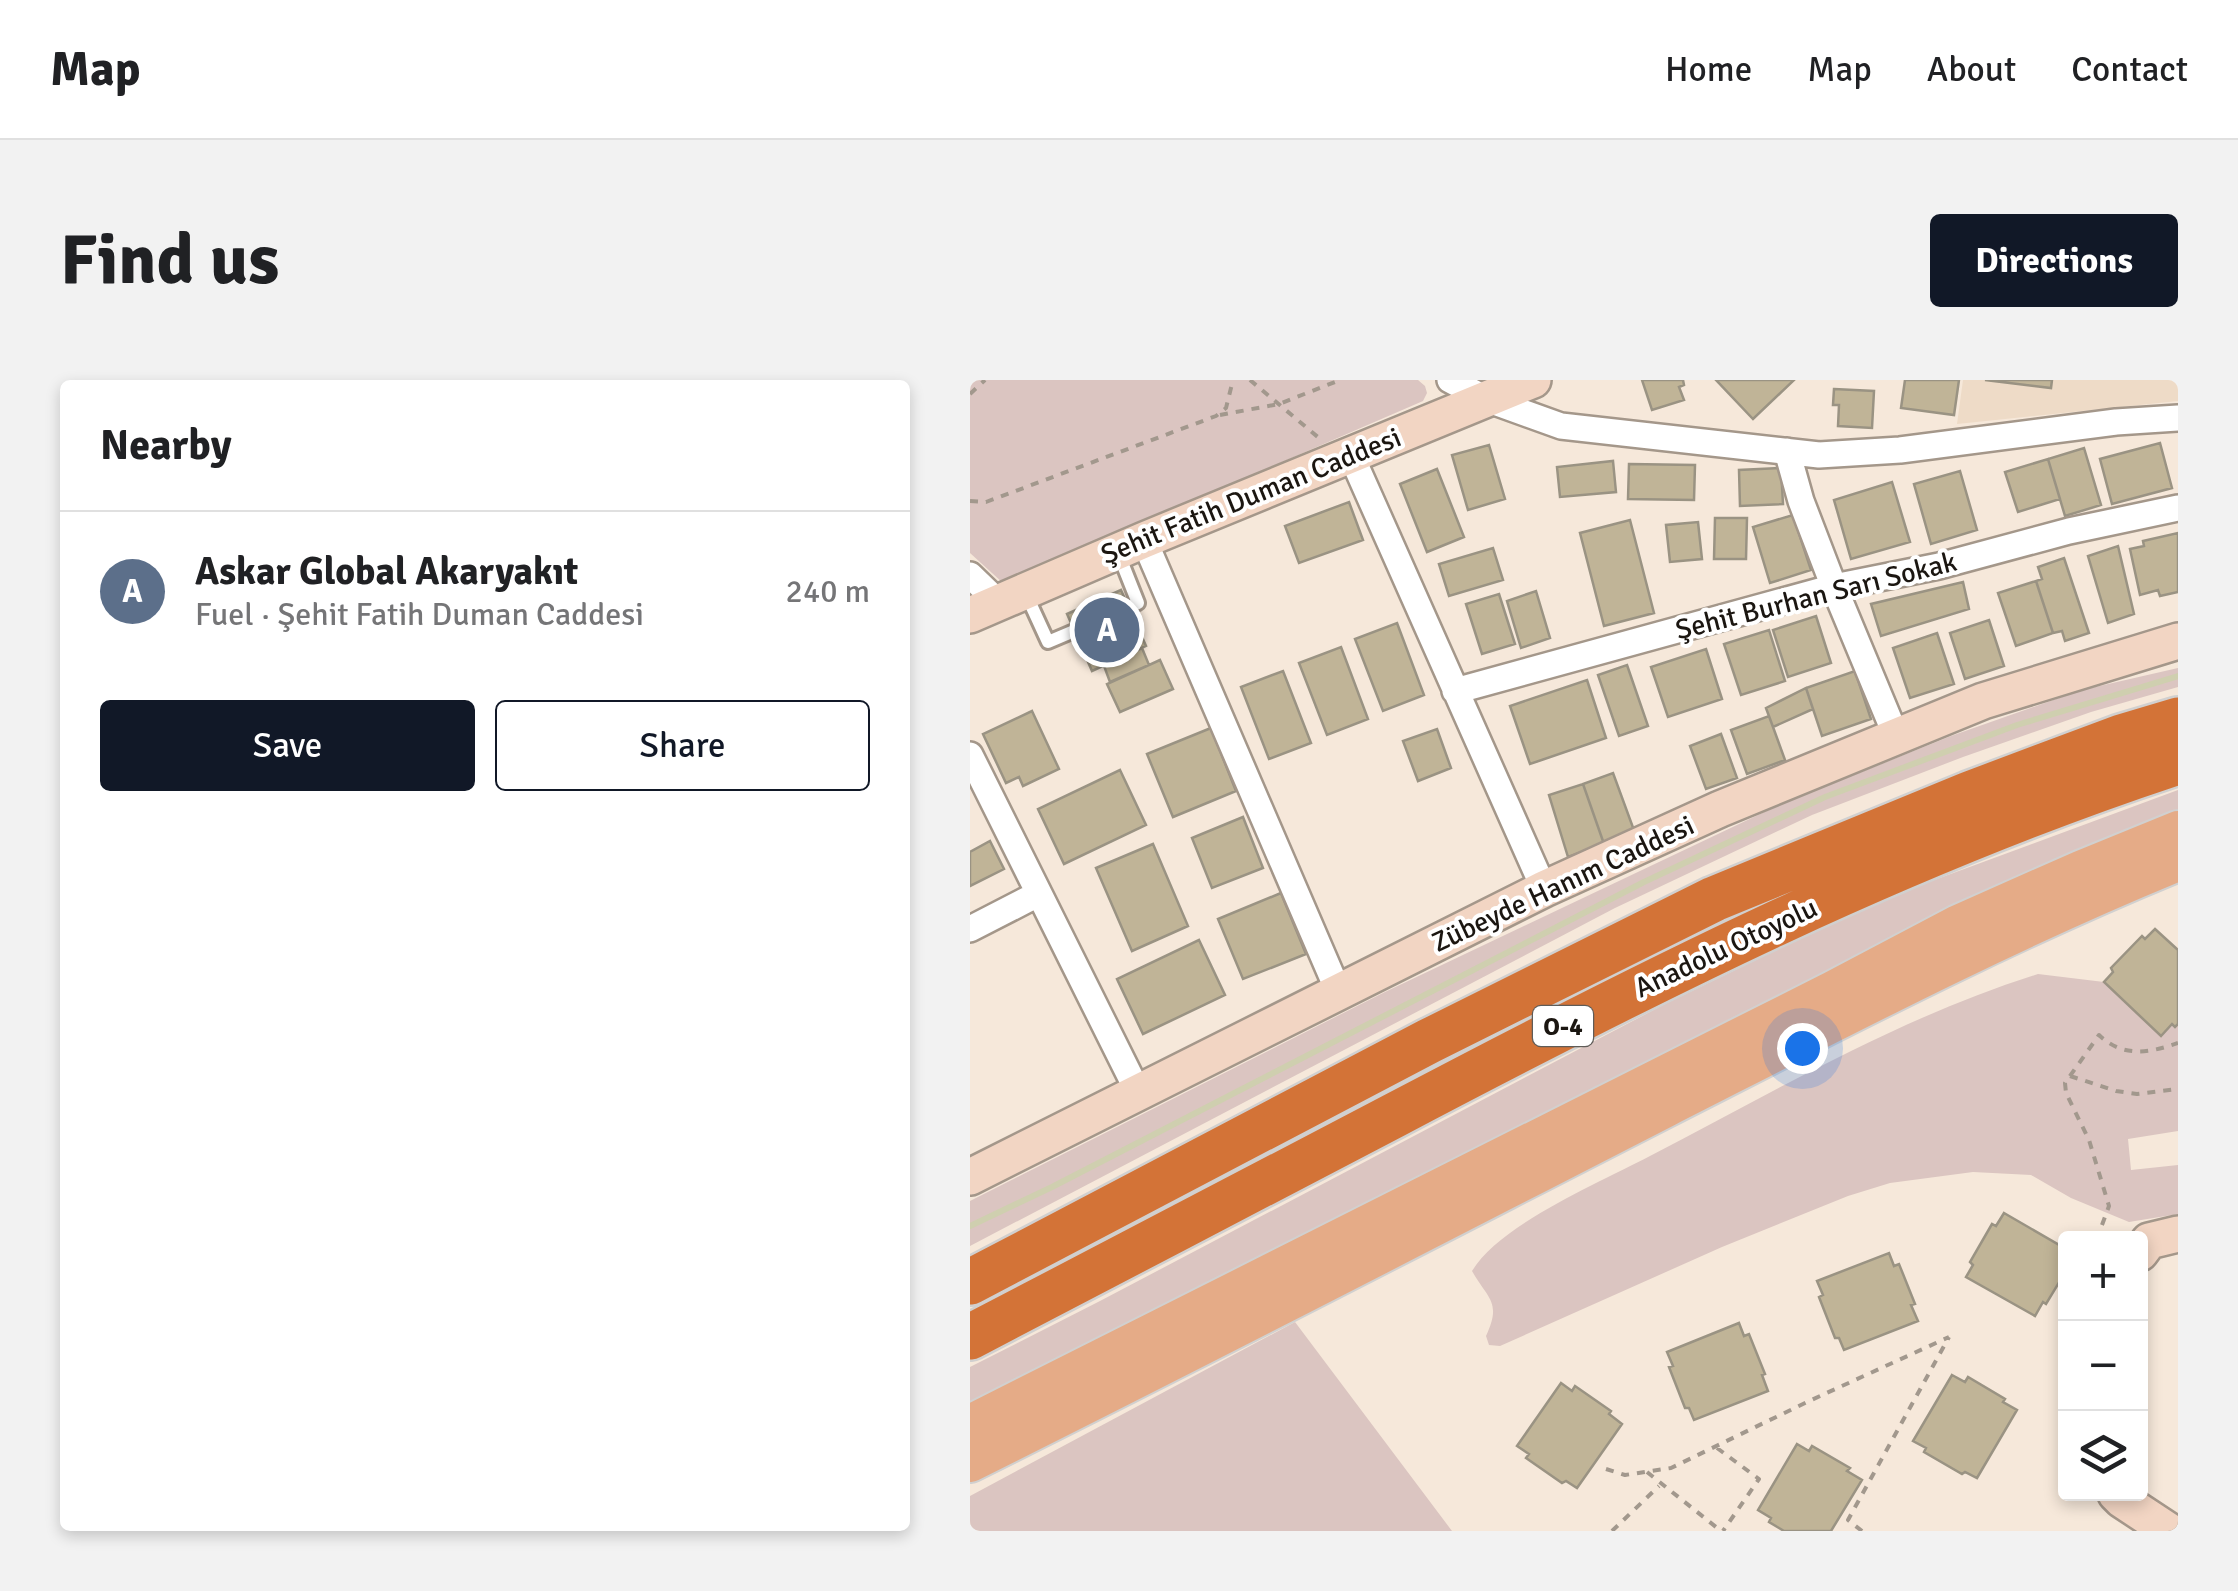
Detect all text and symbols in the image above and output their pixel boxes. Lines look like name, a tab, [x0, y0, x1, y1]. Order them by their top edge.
text: Map	[50, 40, 140, 99]
text: Home	[1665, 48, 1752, 91]
text: Map	[1807, 48, 1872, 91]
text: About	[1927, 48, 2016, 91]
text: Contact	[2071, 48, 2188, 91]
button: Directions	[1930, 214, 2178, 307]
text: Find us	[60, 217, 279, 303]
text: Nearby	[100, 420, 232, 471]
street label: Şehit Fatih Duman Caddesi	[1096, 420, 1406, 572]
street label: Şehit Burhan Sarı Sokak	[1672, 545, 1960, 647]
text: Askar Global Akaryakıt	[195, 548, 578, 595]
text: A	[122, 572, 143, 611]
text: 240 m	[786, 572, 870, 611]
pin: A	[1074, 592, 1140, 668]
text: Fuel · Şehit Fatih Duman Caddesi	[195, 595, 644, 634]
button: Save	[100, 700, 475, 791]
button: Share	[495, 700, 870, 791]
street label: Zübeyde Hanım Caddesi	[1426, 808, 1700, 960]
street label: Anadolu Otoyolu	[1629, 891, 1823, 1005]
road number: O-4	[1533, 1006, 1593, 1046]
your location	[1777, 1023, 1828, 1074]
map controls	[2058, 1231, 2148, 1501]
button: +	[2058, 1231, 2148, 1321]
button: −	[2058, 1321, 2148, 1411]
button: layers	[2058, 1411, 2148, 1501]

